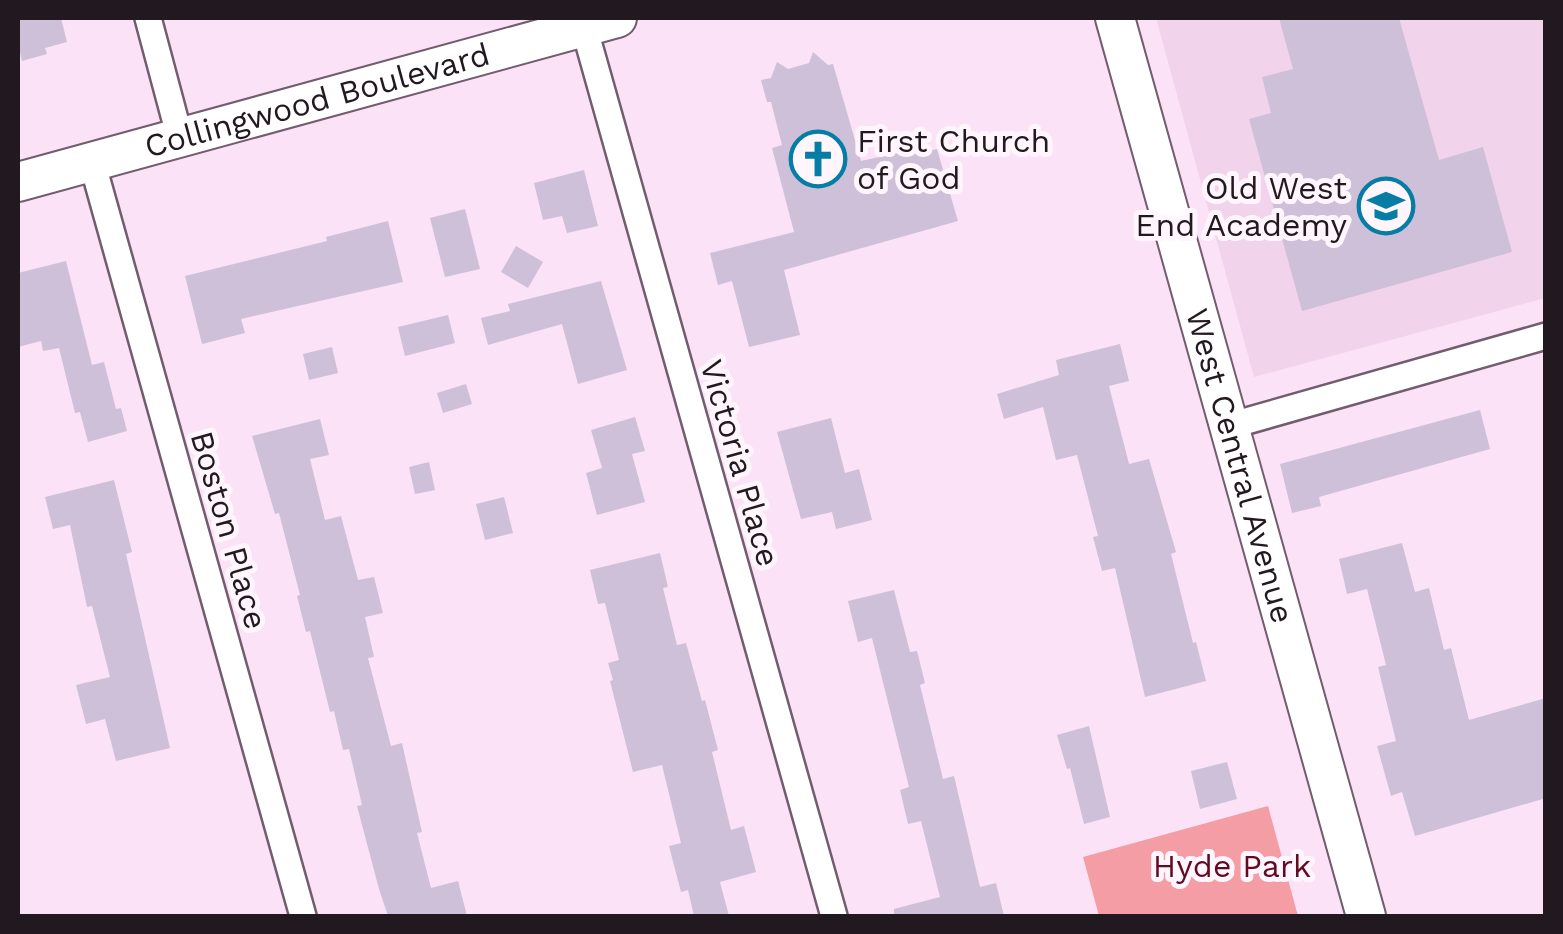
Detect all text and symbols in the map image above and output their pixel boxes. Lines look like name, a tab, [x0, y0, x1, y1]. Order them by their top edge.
street label: Collingwood Boulevard	[140, 35, 494, 165]
place label: First Church of God	[857, 122, 1050, 197]
church icon: First Church of God	[788, 129, 848, 189]
place label: Old West End Academy	[1135, 169, 1347, 244]
school or university icon: Old West End Academy	[1356, 176, 1416, 236]
street label: West Central Avenue	[1178, 304, 1302, 627]
street label: Victoria Place	[692, 355, 788, 571]
street label: Boston Place	[183, 427, 275, 633]
park label: Hyde Park	[1153, 847, 1311, 885]

